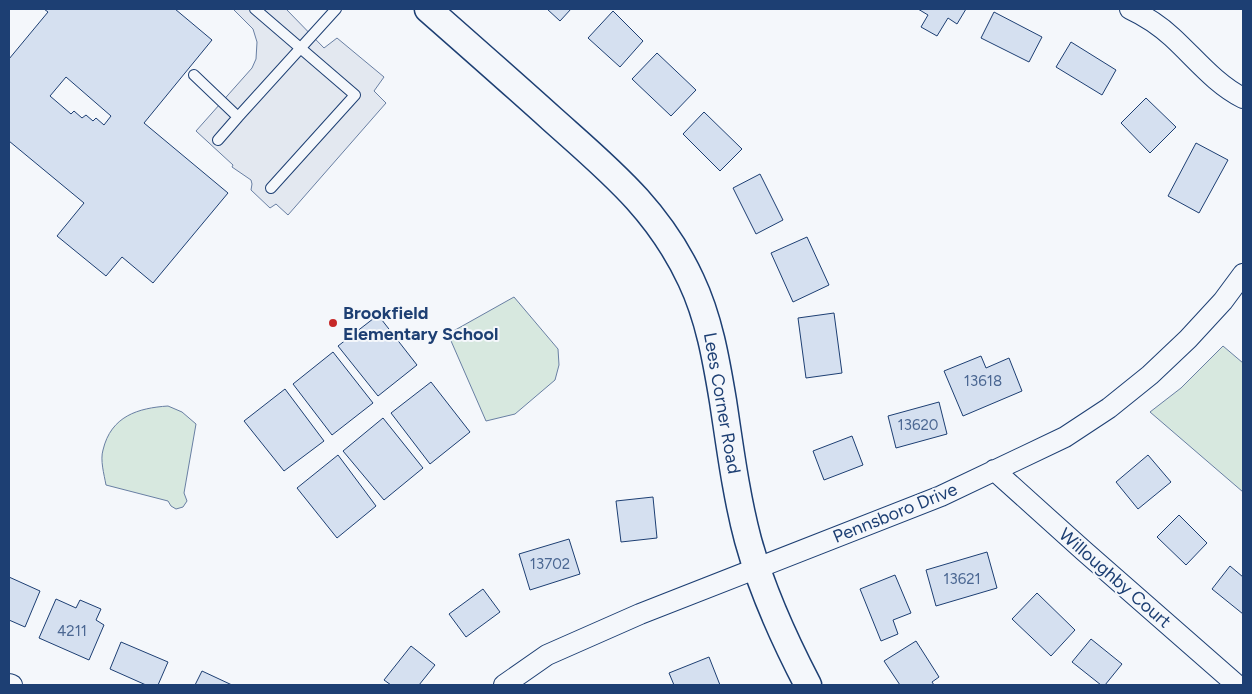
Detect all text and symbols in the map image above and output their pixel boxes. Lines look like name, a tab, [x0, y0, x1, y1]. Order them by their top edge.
place label: Brookfield Elementary School	[343, 302, 498, 345]
marker: Brookfield Elementary School	[327, 317, 339, 329]
street label: Lees Corner Road	[699, 331, 745, 475]
house number: 13618	[964, 372, 1002, 390]
house number: 13620	[898, 416, 938, 434]
street label: Pennsboro Drive	[830, 478, 961, 548]
street label: Willoughby Court	[1055, 523, 1176, 633]
house number: 13702	[530, 555, 570, 573]
house number: 13621	[943, 570, 981, 588]
house number: 4211	[57, 622, 87, 640]

